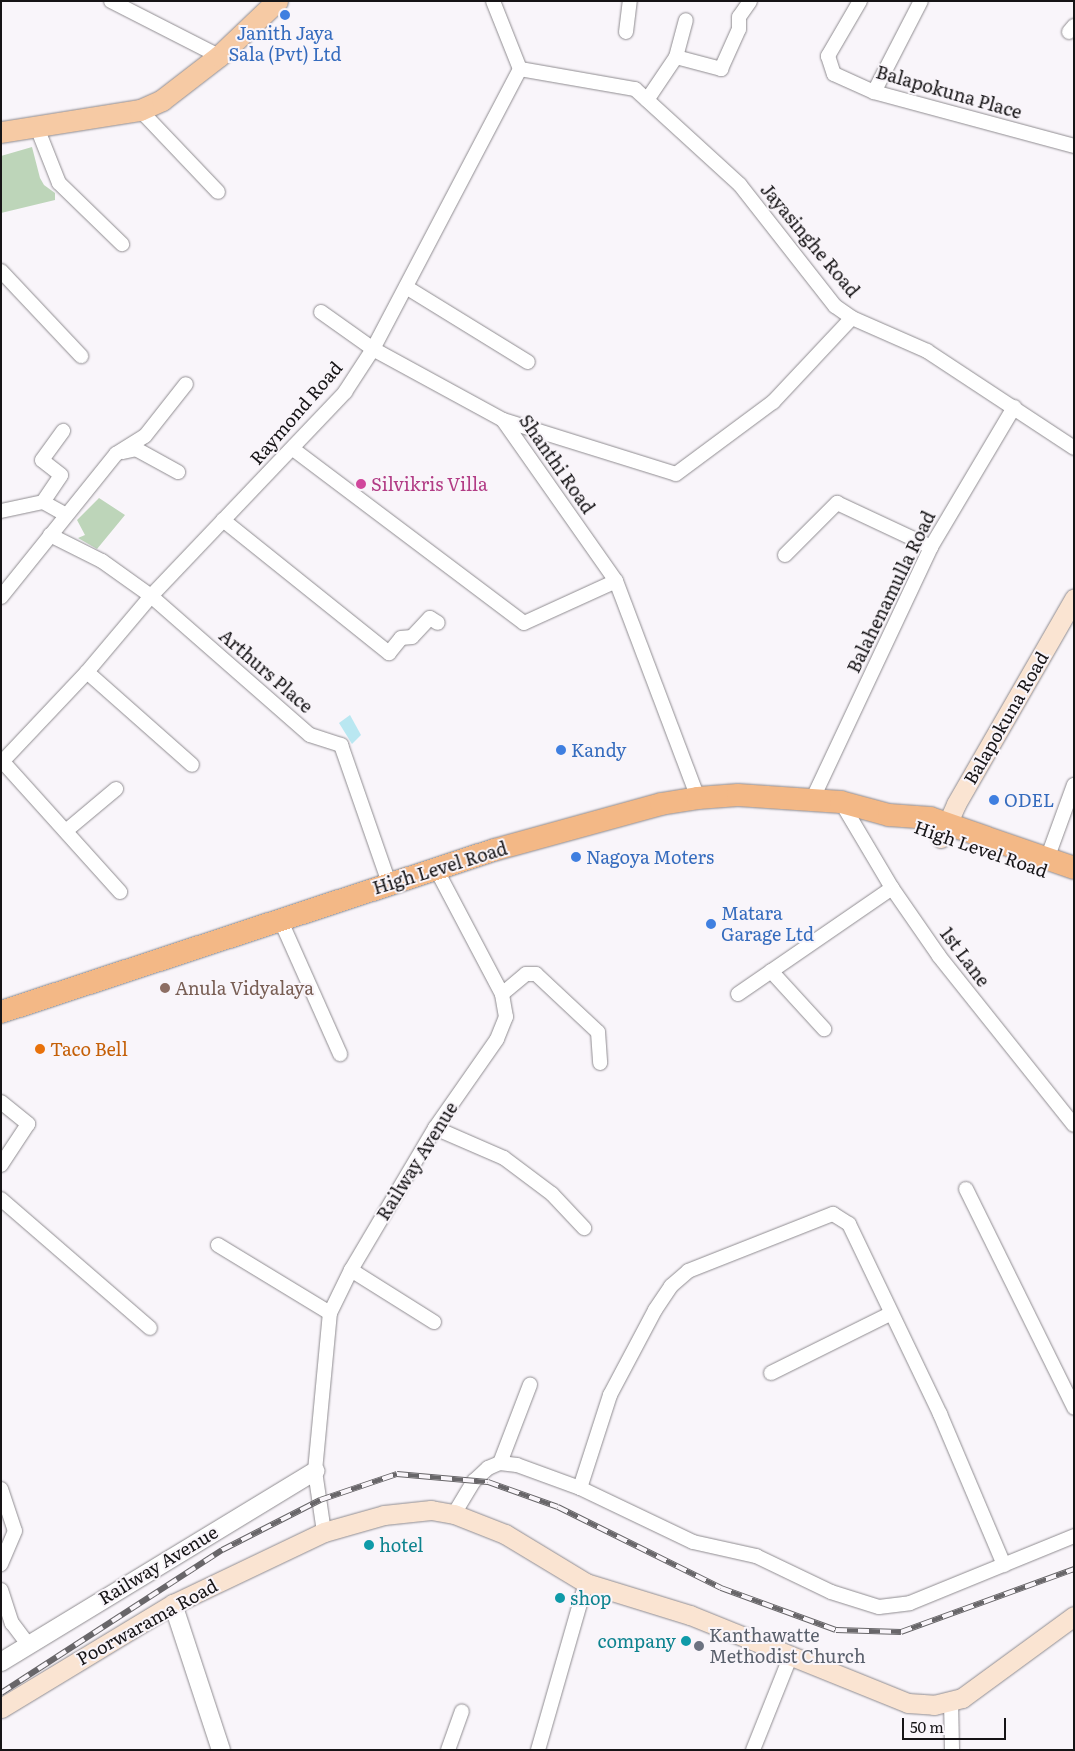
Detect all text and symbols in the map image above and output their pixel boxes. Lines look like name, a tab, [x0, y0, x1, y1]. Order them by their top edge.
marker: Janith Jaya Sala (Pvt) Ltd	[279, 9, 291, 21]
place label: Janith Jaya Sala (Pvt) Ltd	[228, 23, 342, 66]
street label: Balapokuna Place	[874, 61, 1024, 123]
street label: Jayasinghe Road	[756, 179, 864, 301]
street label: Raymond Road	[245, 357, 347, 469]
street label: Shanthi Road	[515, 410, 599, 518]
place label: Silvikris Villa	[371, 473, 488, 495]
marker: Silvikris Villa	[355, 478, 367, 490]
street label: Balahenamulla Road	[842, 508, 940, 676]
street label: Arthurs Place	[215, 625, 317, 717]
street label: Balapokuna Road	[959, 648, 1053, 788]
place label: Kandy	[571, 739, 626, 761]
marker: Kandy	[555, 744, 567, 756]
place label: ODEL	[1004, 789, 1054, 811]
marker: ODEL	[988, 794, 1000, 806]
street label: High Level Road	[911, 816, 1051, 882]
street label: High Level Road	[370, 837, 510, 899]
place label: Nagoya Moters	[586, 846, 714, 868]
marker: Nagoya Moters	[570, 851, 582, 863]
place label: Matara Garage Ltd	[721, 903, 814, 946]
marker: Matara Garage Ltd	[705, 918, 717, 930]
street label: 1st Lane	[936, 923, 994, 991]
place label: Anula Vidyalaya	[175, 977, 314, 999]
marker: Anula Vidyalaya	[159, 982, 171, 994]
place label: Taco Bell	[50, 1038, 128, 1060]
marker: Taco Bell	[34, 1043, 46, 1055]
street label: Railway Avenue	[372, 1098, 462, 1224]
street label: Railway Avenue	[94, 1521, 222, 1609]
place label: hotel	[379, 1534, 423, 1556]
marker: hotel	[363, 1539, 375, 1551]
street label: Poorwarama Road	[73, 1574, 221, 1670]
place label: shop	[570, 1587, 611, 1609]
marker: shop	[554, 1592, 566, 1604]
place label: Kanthawatte Methodist Church	[709, 1625, 866, 1668]
place label: company	[598, 1630, 676, 1652]
marker: company	[680, 1635, 692, 1647]
marker: Kanthawatte Methodist Church	[693, 1640, 705, 1652]
scale bar	[905, 1708, 1009, 1740]
text: 50 m	[910, 1715, 944, 1738]

